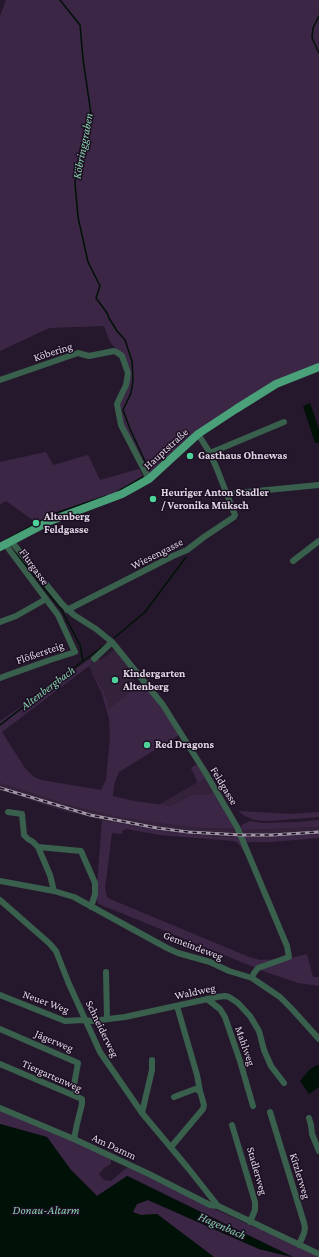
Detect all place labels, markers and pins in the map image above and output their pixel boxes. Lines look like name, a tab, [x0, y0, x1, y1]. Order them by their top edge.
place label: Gasthaus Ohnewas	[198, 449, 287, 463]
marker: Gasthaus Ohnewas	[185, 451, 195, 461]
place label: Heuriger Anton Stadler / Veronika Müksch	[161, 486, 269, 512]
marker: Heuriger Anton Stadler / Veronika Müksch	[148, 494, 158, 504]
place label: Altenberg Feldgasse	[44, 510, 90, 536]
marker: Altenberg Feldgasse	[31, 518, 41, 528]
place label: Kindergarten Altenberg	[123, 667, 185, 693]
marker: Kindergarten Altenberg	[110, 675, 120, 685]
place label: Red Dragons	[155, 738, 214, 752]
marker: Red Dragons	[142, 740, 152, 750]

